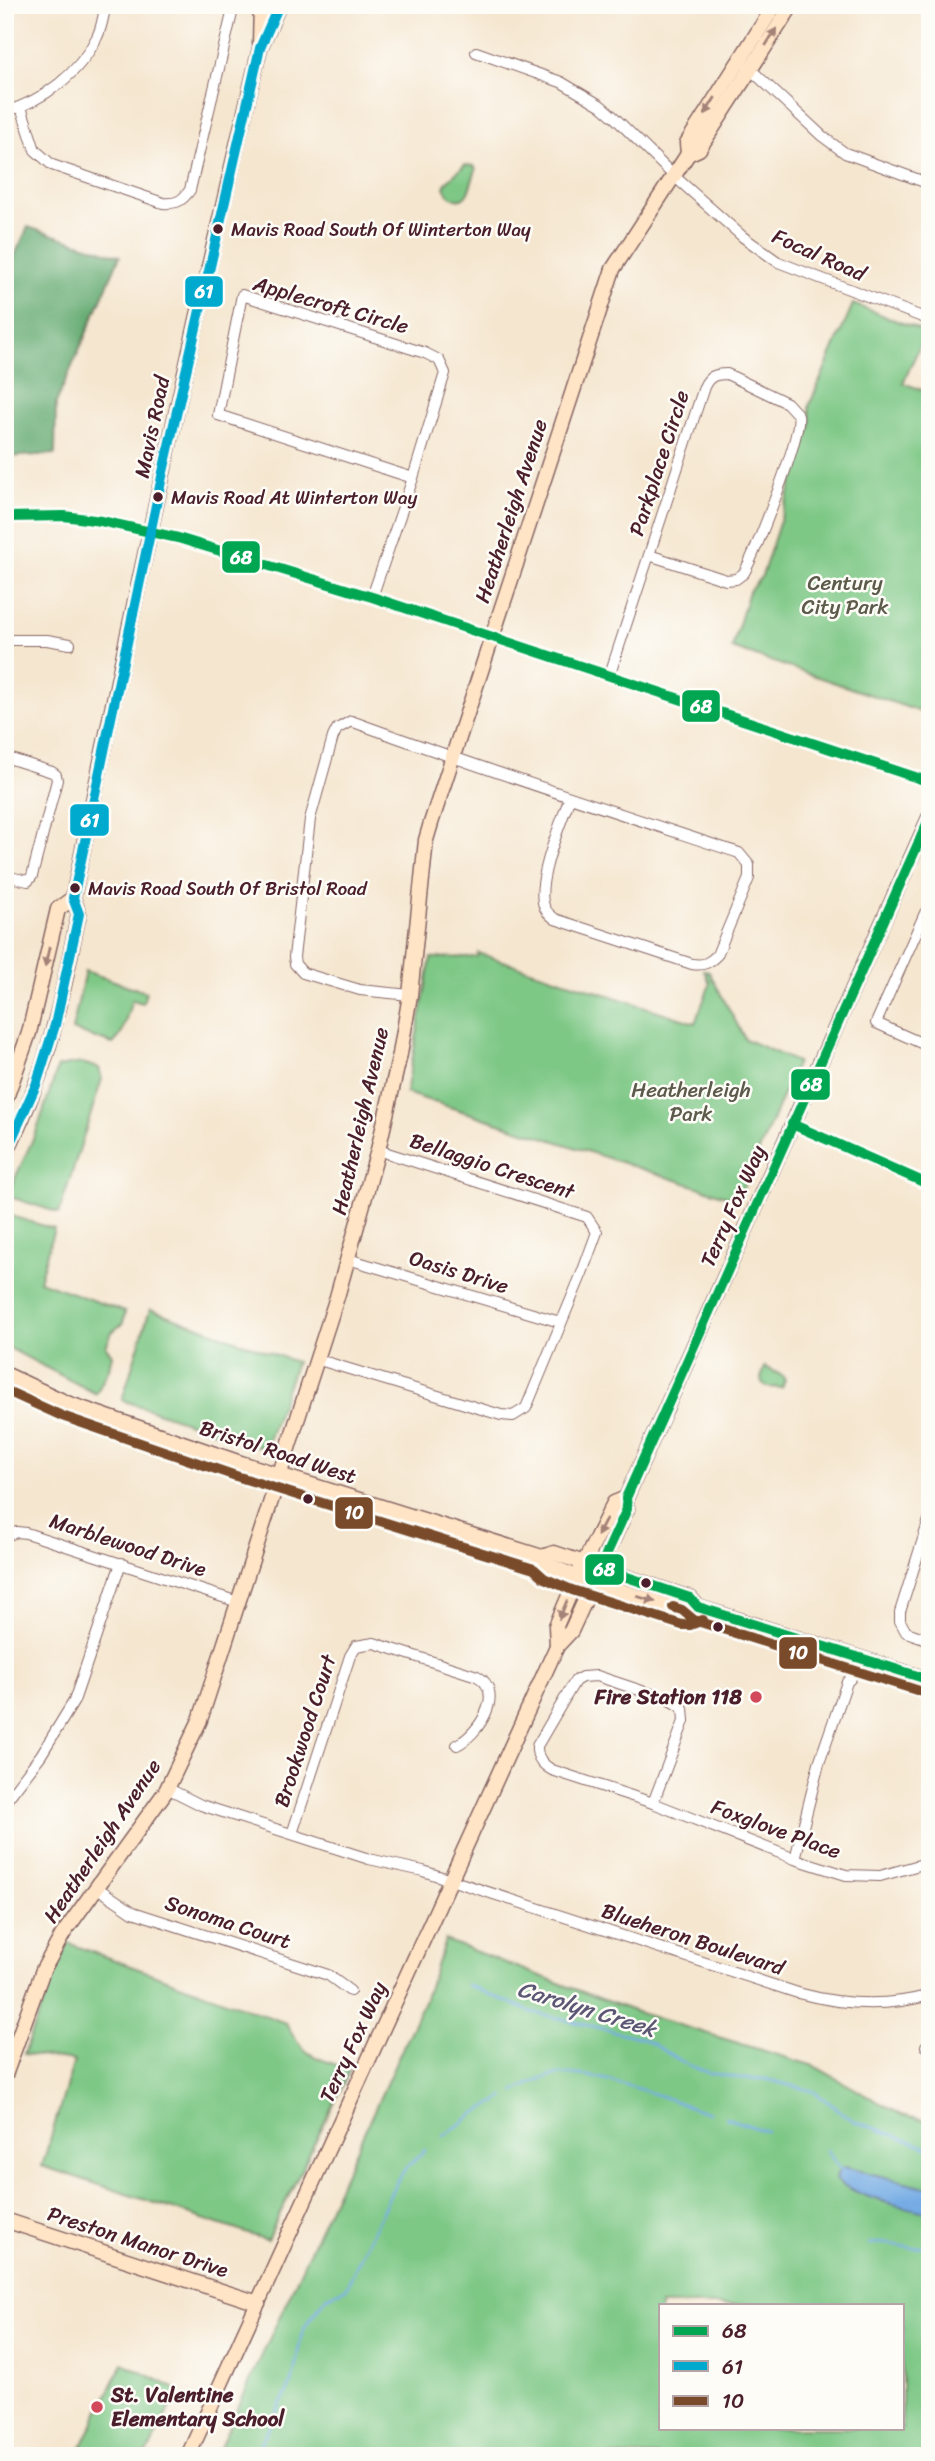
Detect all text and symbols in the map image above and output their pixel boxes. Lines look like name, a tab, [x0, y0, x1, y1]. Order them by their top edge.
one-way arrow	[765, 28, 778, 47]
one-way arrow	[703, 97, 716, 116]
place label: Mavis Road South Of Winterton Way	[231, 213, 531, 246]
street label: Focal Road	[766, 217, 874, 293]
marker: Mavis Road South Of Winterton Way	[211, 222, 225, 236]
street label: Applecroft Circle	[248, 264, 414, 345]
line badge: 61	[184, 275, 224, 308]
text: 61	[194, 275, 213, 308]
street label: Mavis Road	[123, 371, 182, 481]
street label: Parkplace Circle	[618, 385, 701, 541]
street label: Heatherleigh Avenue	[463, 414, 559, 608]
place label: Mavis Road At Winterton Way	[171, 481, 417, 514]
marker: Mavis Road At Winterton Way	[151, 490, 165, 504]
line badge: 68	[221, 540, 261, 574]
text: 68	[229, 541, 253, 574]
park label: Century City Park	[801, 564, 889, 626]
line badge: 68	[681, 689, 721, 723]
text: 68	[689, 690, 713, 723]
line badge: 61	[69, 803, 110, 837]
text: 61	[80, 804, 99, 837]
place label: Mavis Road South Of Bristol Road	[88, 872, 368, 905]
marker: Mavis Road South Of Bristol Road	[68, 881, 82, 895]
one-way arrow	[41, 946, 52, 968]
street label: Heatherleigh Avenue	[320, 1023, 400, 1219]
line badge: 68	[790, 1068, 831, 1101]
text: 68	[799, 1068, 823, 1101]
park label: Heatherleigh Park	[631, 1071, 751, 1133]
street label: Bellaggio Crescent	[405, 1121, 581, 1211]
street label: Terry Fox Way	[689, 1139, 777, 1273]
street label: Oasis Drive	[405, 1239, 514, 1305]
street label: Bristol Road West	[195, 1409, 361, 1495]
unlabelled marker	[301, 1492, 315, 1506]
line badge: 10	[334, 1496, 374, 1530]
text: 10	[344, 1496, 364, 1529]
street label: Marblewood Drive	[45, 1502, 211, 1588]
one-way arrow	[597, 1517, 608, 1537]
line badge: 68	[584, 1553, 625, 1586]
text: 68	[592, 1553, 616, 1586]
unlabelled marker	[639, 1576, 653, 1590]
one-way arrow	[635, 1594, 656, 1605]
one-way arrow	[557, 1600, 568, 1621]
unlabelled marker	[711, 1620, 725, 1634]
line badge: 10	[778, 1636, 818, 1670]
text: 10	[788, 1636, 808, 1669]
street label: Brookwood Court	[262, 1648, 348, 1812]
place label: Fire Station 118	[594, 1678, 742, 1716]
marker: Fire Station 118	[748, 1689, 764, 1705]
street label: Heatherleigh Avenue	[33, 1751, 171, 1931]
street label: Foxglove Place	[706, 1788, 847, 1870]
street label: Sonoma Court	[160, 1884, 296, 1960]
street label: Blueheron Boulevard	[597, 1892, 791, 1987]
water label: Carolyn Creek	[512, 1968, 663, 2050]
street label: Terry Fox Way	[308, 1975, 398, 2109]
street label: Preston Manor Drive	[43, 2195, 233, 2289]
legend	[659, 2304, 904, 2430]
text: 68	[722, 2312, 747, 2350]
text: 61	[722, 2348, 743, 2386]
place label: St. Valentine Elementary School	[110, 2376, 285, 2438]
text: 10	[722, 2382, 744, 2420]
marker: St. Valentine Elementary School	[89, 2399, 105, 2415]

